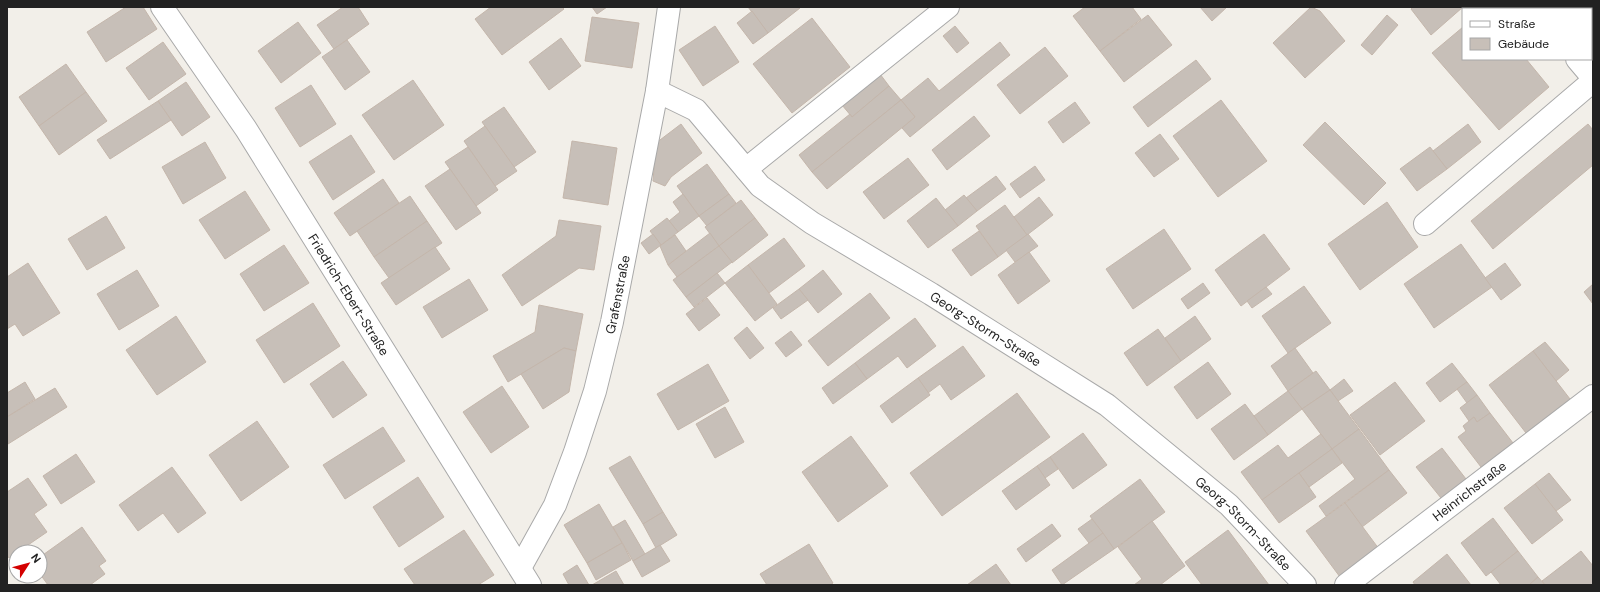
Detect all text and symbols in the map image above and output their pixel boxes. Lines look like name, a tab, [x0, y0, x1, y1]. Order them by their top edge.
legend	[1462, 8, 1592, 60]
text: Straße	[1498, 16, 1535, 32]
text: Gebäude	[1498, 36, 1549, 52]
street label: Friedrich-Ebert-Straße	[305, 230, 393, 359]
street label: Grafenstraße	[601, 254, 633, 336]
street label: Georg-Storm-Straße	[927, 287, 1045, 370]
street label: Heinrichstraße	[1429, 457, 1510, 525]
street label: Georg-Storm-Straße	[1192, 472, 1295, 574]
north arrow	[8, 544, 48, 584]
text: N	[28, 551, 44, 565]

